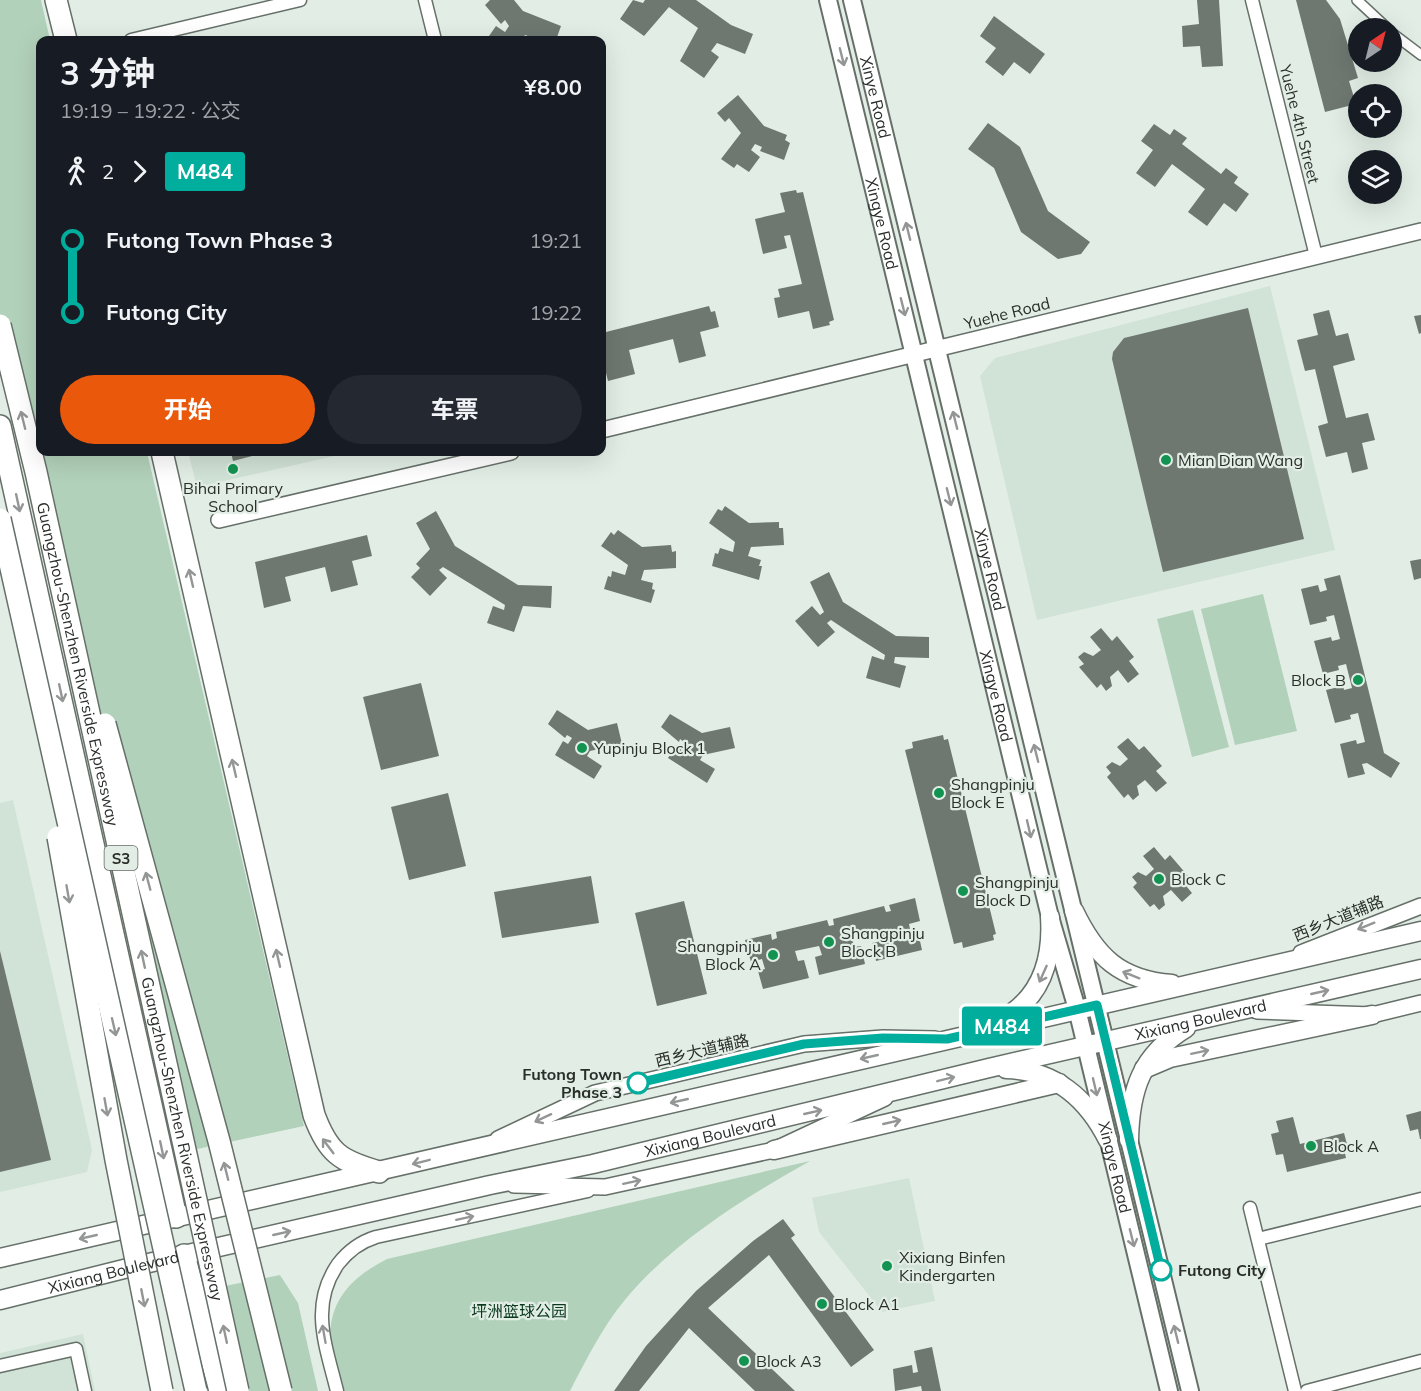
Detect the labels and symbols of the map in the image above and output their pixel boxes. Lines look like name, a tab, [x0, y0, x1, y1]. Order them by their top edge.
north arrow	[1348, 18, 1402, 72]
one-way arrow	[836, 47, 848, 66]
street label: Xinye Road	[856, 54, 895, 140]
street label: Yuehe 4th Street	[1275, 62, 1325, 186]
street label: Xingye Road	[861, 176, 903, 271]
one-way arrow	[902, 222, 914, 241]
street label: Yuehe Road	[961, 293, 1052, 334]
one-way arrow	[897, 298, 909, 317]
one-way arrow	[17, 411, 29, 430]
one-way arrow	[948, 411, 960, 430]
place label: Mian Dian Wang	[1178, 450, 1303, 470]
marker: Mian Dian Wang	[1159, 453, 1173, 467]
marker: Bihai Primary School	[226, 462, 240, 476]
place label: Bihai Primary School	[183, 478, 283, 516]
one-way arrow	[944, 487, 956, 506]
one-way arrow	[13, 493, 25, 512]
street label: Guangzhou-Shenzhen Riverside Expressway	[33, 500, 124, 828]
street label: Xinye Road	[971, 526, 1010, 613]
one-way arrow	[185, 569, 196, 588]
street label: Xingye Road	[976, 648, 1017, 744]
place label: Block B	[1291, 670, 1346, 690]
marker: Block B	[1351, 673, 1365, 687]
one-way arrow	[55, 684, 67, 703]
place label: Yupinju Block 1	[593, 738, 706, 758]
marker: Yupinju Block 1	[575, 741, 589, 755]
one-way arrow	[1029, 743, 1041, 762]
one-way arrow	[228, 759, 240, 778]
place label: Shangpinju Block E	[951, 774, 1035, 812]
marker: Shangpinju Block E	[932, 786, 946, 800]
one-way arrow	[1024, 820, 1036, 839]
road number: S3	[104, 846, 138, 870]
place label: Block C	[1171, 869, 1226, 889]
one-way arrow	[142, 872, 153, 891]
place label: Shangpinju Block D	[975, 872, 1059, 910]
marker: Block C	[1152, 872, 1166, 886]
one-way arrow	[63, 884, 74, 903]
marker: Shangpinju Block D	[956, 884, 970, 898]
street label: 西乡大道辅路	[1290, 891, 1386, 945]
one-way arrow	[1358, 921, 1376, 932]
place label: Shangpinju Block B	[841, 923, 925, 961]
marker: Shangpinju Block B	[822, 935, 836, 949]
place label: Shangpinju Block A	[677, 936, 761, 974]
marker: Shangpinju Block A	[766, 948, 780, 962]
one-way arrow	[272, 949, 283, 969]
one-way arrow	[137, 950, 148, 969]
one-way arrow	[1037, 965, 1048, 983]
one-way arrow	[1122, 969, 1141, 980]
street label: Guangzhou-Shenzhen Riverside Expressway	[137, 975, 228, 1303]
one-way arrow	[1310, 986, 1329, 998]
street label: Xixiang Boulevard	[1133, 995, 1268, 1044]
line badge: M484	[960, 1006, 1044, 1046]
one-way arrow	[109, 1017, 120, 1036]
street label: 西乡大道辅路	[653, 1029, 751, 1071]
one-way arrow	[1190, 1046, 1209, 1057]
one-way arrow	[860, 1051, 879, 1063]
place label: Futong Town Phase 3	[522, 1064, 622, 1102]
marker: Futong Town Phase 3	[627, 1072, 649, 1094]
one-way arrow	[936, 1073, 955, 1085]
one-way arrow	[1090, 1077, 1102, 1096]
one-way arrow	[101, 1096, 112, 1116]
one-way arrow	[670, 1096, 690, 1107]
one-way arrow	[803, 1105, 822, 1117]
street label: Xixiang Boulevard	[642, 1110, 778, 1161]
one-way arrow	[534, 1112, 552, 1124]
one-way arrow	[883, 1115, 902, 1127]
street label: Xingye Road	[1094, 1119, 1136, 1215]
place label: Block A	[1323, 1136, 1379, 1156]
one-way arrow	[322, 1138, 335, 1154]
marker: Block A	[1304, 1139, 1318, 1153]
one-way arrow	[156, 1141, 168, 1160]
one-way arrow	[412, 1156, 431, 1168]
one-way arrow	[220, 1162, 232, 1181]
one-way arrow	[621, 1176, 641, 1187]
one-way arrow	[455, 1211, 474, 1223]
one-way arrow	[271, 1227, 291, 1238]
one-way arrow	[1126, 1228, 1138, 1247]
one-way arrow	[78, 1232, 97, 1244]
street label: Xixiang Boulevard	[46, 1246, 181, 1298]
place label: Xixiang Binfen Kindergarten	[899, 1247, 1006, 1285]
marker: Xixiang Binfen Kindergarten	[880, 1259, 894, 1273]
marker: Futong City	[1150, 1259, 1172, 1281]
place label: Futong City	[1178, 1260, 1266, 1280]
one-way arrow	[138, 1288, 149, 1307]
place label: Block A1	[834, 1294, 900, 1314]
marker: Block A1	[815, 1297, 829, 1311]
park label: 坪洲篮球公园	[471, 1301, 567, 1321]
one-way arrow	[219, 1325, 231, 1344]
one-way arrow	[318, 1325, 329, 1344]
one-way arrow	[1170, 1325, 1182, 1344]
place label: Block A3	[756, 1351, 822, 1371]
marker: Block A3	[737, 1354, 751, 1368]

